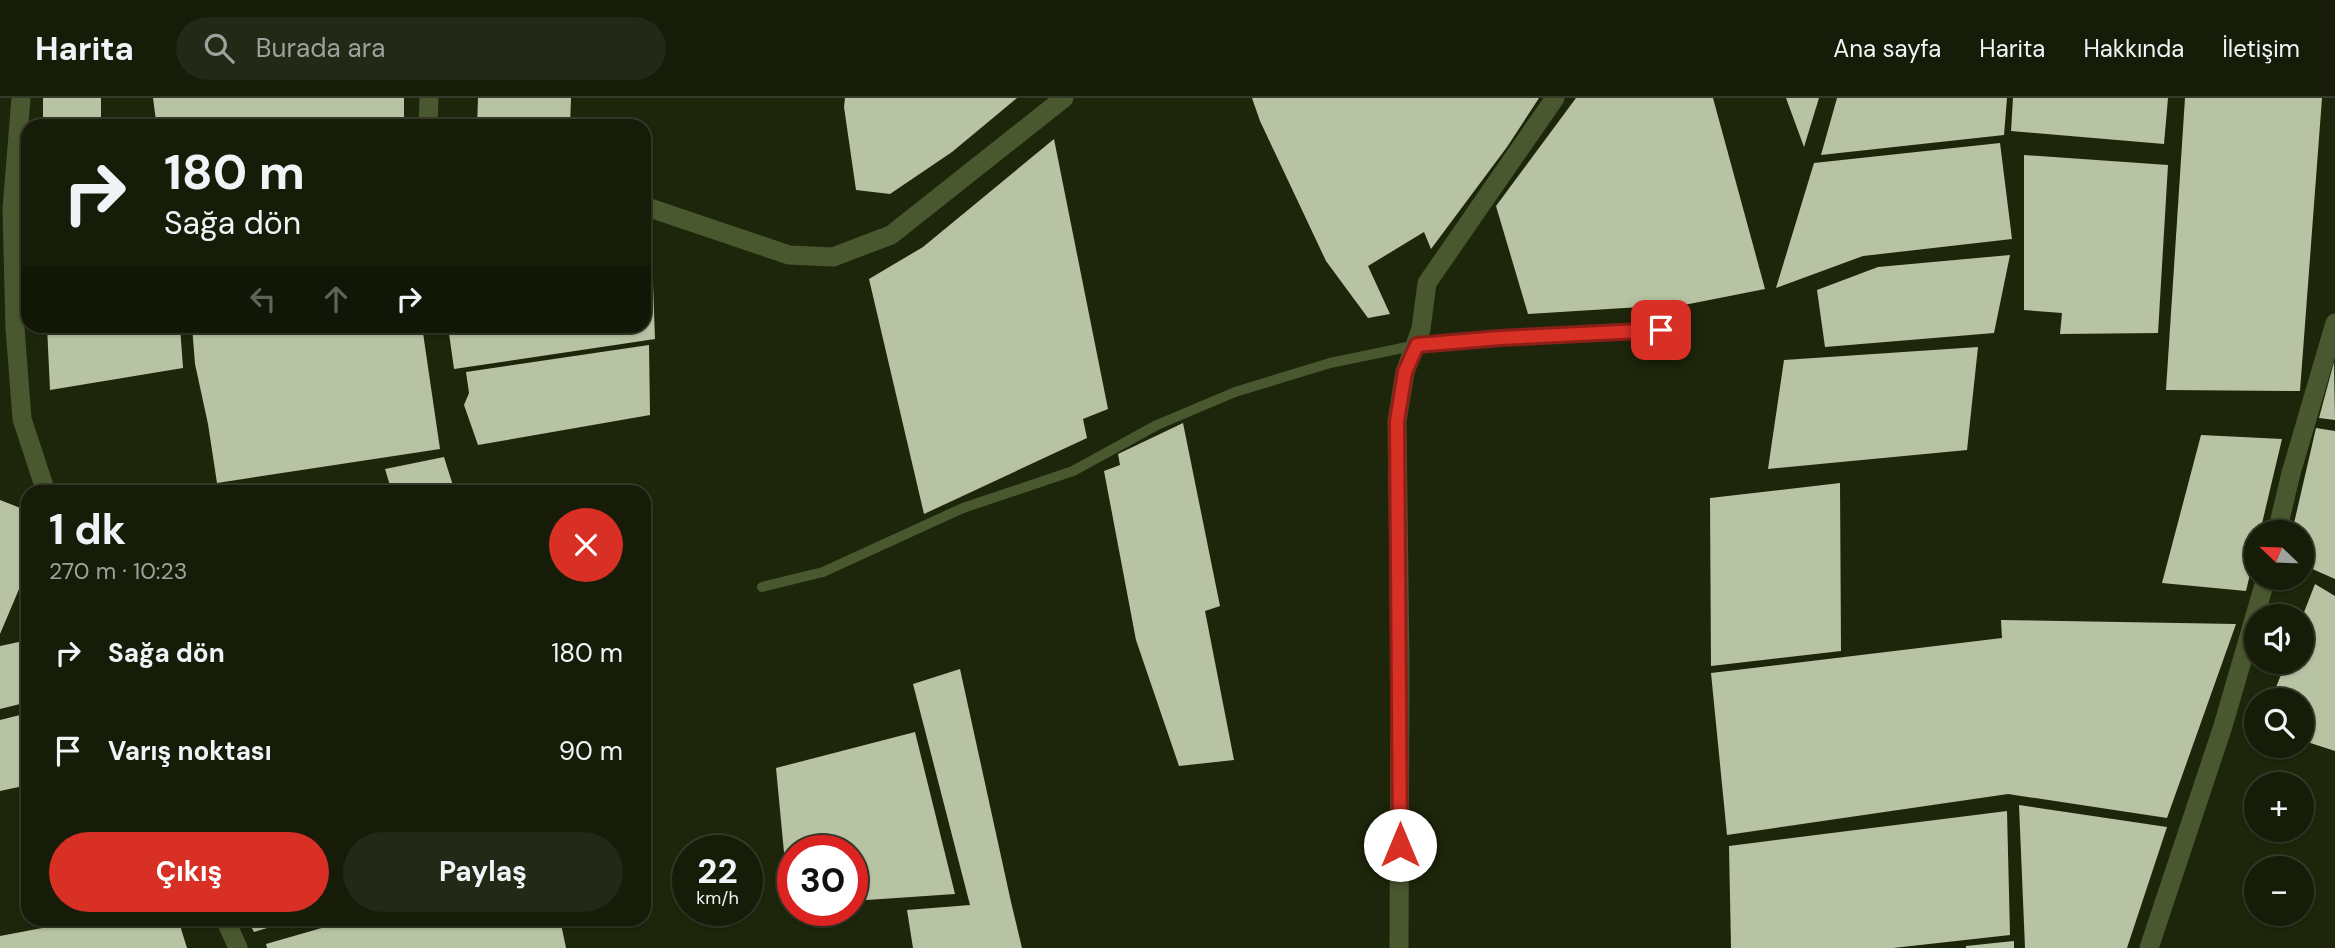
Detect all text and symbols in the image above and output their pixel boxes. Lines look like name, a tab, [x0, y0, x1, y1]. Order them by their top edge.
search box	[176, 17, 666, 80]
text: Harita	[35, 27, 134, 70]
icon: search	[200, 29, 238, 67]
text: Burada ara	[256, 31, 385, 65]
text: Ana sayfa	[1833, 33, 1941, 64]
text: Harita	[1979, 33, 2045, 64]
text: Hakkında	[2083, 33, 2184, 64]
text: İletişim	[2222, 33, 2300, 64]
text: 180 m	[164, 140, 305, 204]
icon: right	[49, 147, 140, 238]
text: Sağa dön	[164, 202, 301, 244]
icon: left	[244, 280, 282, 318]
icon: ahead	[317, 280, 355, 318]
icon: right	[390, 280, 428, 318]
pin	[1631, 300, 1691, 360]
icon: arrive	[1642, 311, 1680, 349]
text: 1 dk	[49, 502, 126, 557]
button: close	[549, 508, 623, 582]
north arrow	[2244, 520, 2314, 590]
map controls	[2244, 520, 2314, 926]
text: 270 m · 10:23	[49, 556, 187, 586]
button: sound	[2244, 604, 2314, 674]
icon: right	[49, 634, 87, 672]
text: Sağa dön	[108, 636, 225, 670]
text: 180 m	[551, 636, 623, 670]
button: search	[2244, 688, 2314, 758]
icon: arrive	[49, 732, 87, 770]
text: Varış noktası	[108, 734, 272, 768]
text: 90 m	[559, 734, 623, 768]
button: +	[2244, 772, 2314, 842]
position arrow	[1363, 808, 1437, 882]
button: Çıkış	[49, 832, 329, 912]
button: Paylaş	[343, 832, 623, 912]
speed limit sign: 30	[777, 835, 868, 926]
text: 22	[697, 848, 738, 894]
button: −	[2244, 856, 2314, 926]
text: km/h	[696, 886, 739, 910]

